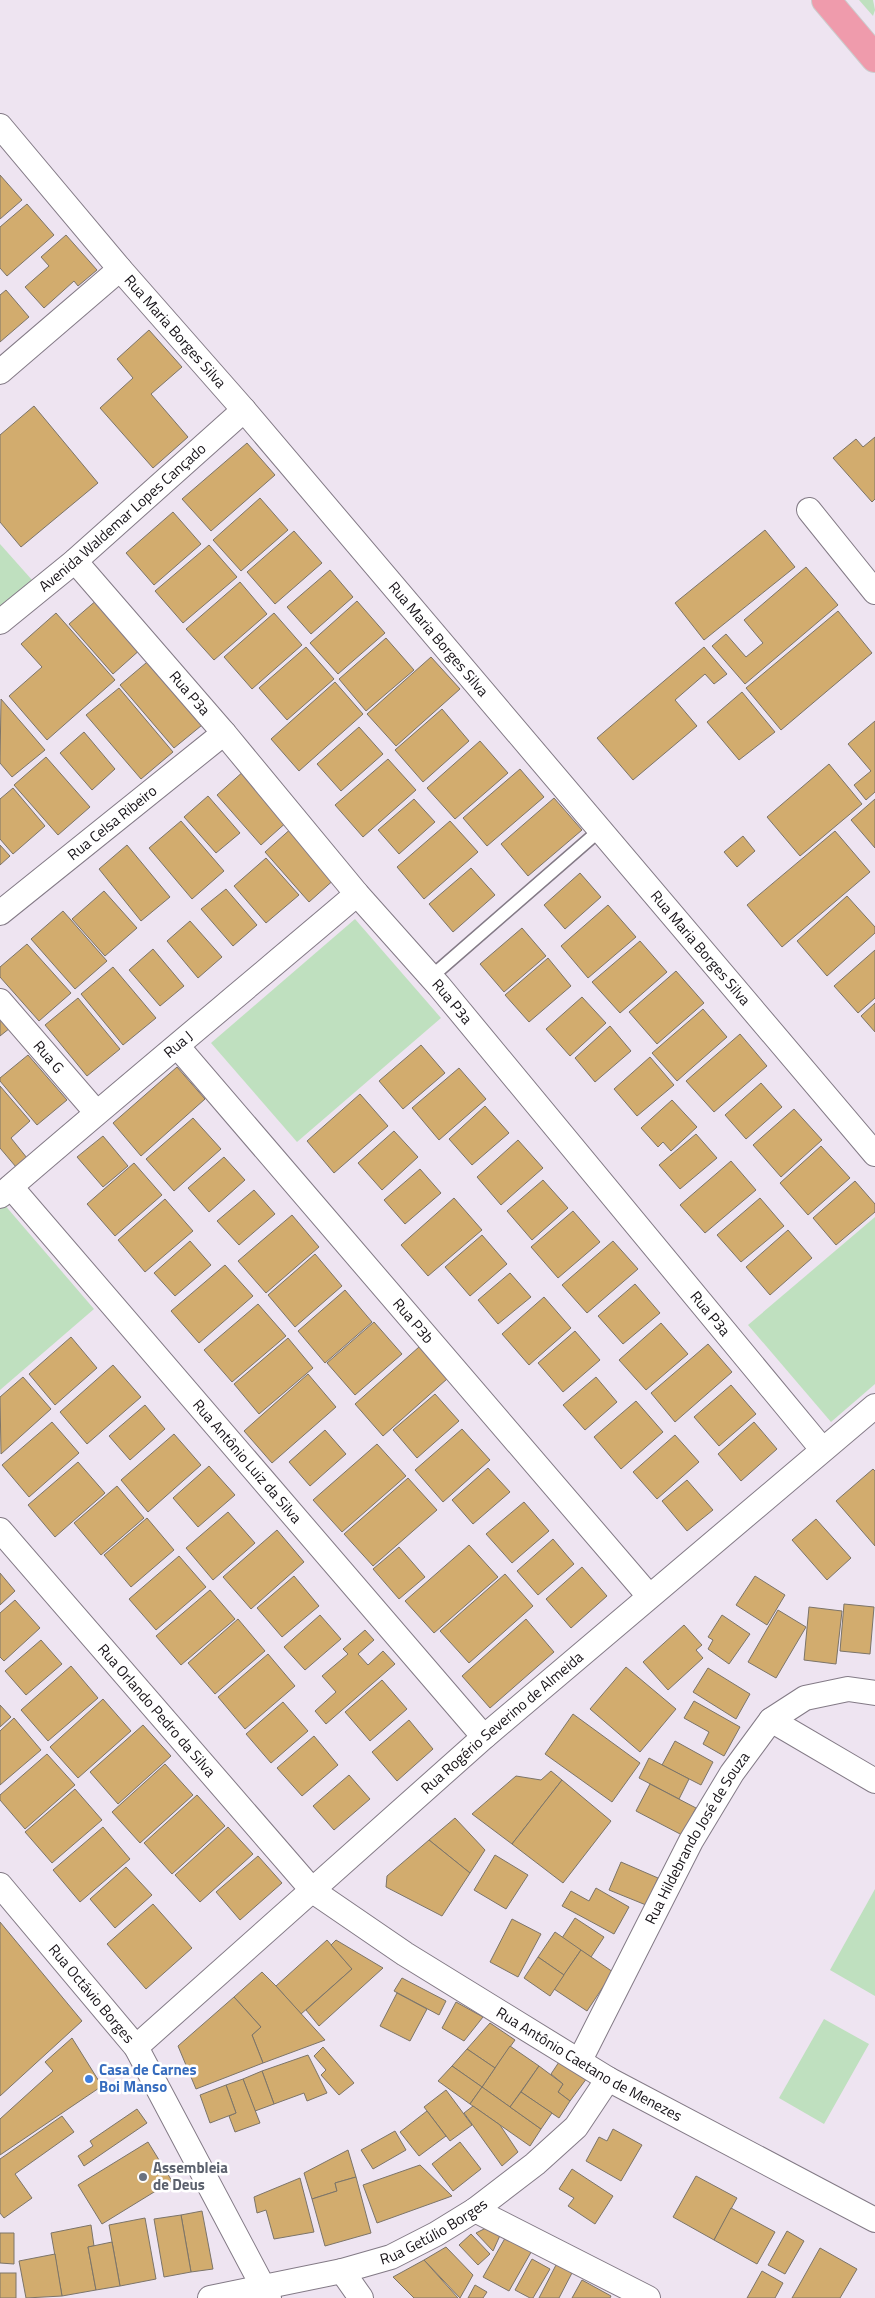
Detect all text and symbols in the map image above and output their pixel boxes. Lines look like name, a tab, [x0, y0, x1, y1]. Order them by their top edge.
street label: Rua Maria Borges Silva	[119, 269, 232, 394]
street label: Avenida Waldemar Lopes Cançado	[33, 437, 211, 597]
street label: Rua Maria Borges Silva	[383, 576, 495, 702]
street label: Rua P3a	[164, 665, 216, 721]
street label: Rua Celsa Ribeiro	[62, 779, 162, 866]
street label: Rua Maria Borges Silva	[645, 885, 757, 1011]
street label: Rua P3a	[427, 974, 478, 1029]
street label: Rua J	[158, 1025, 198, 1063]
street label: Rua G	[28, 1035, 70, 1078]
street label: Rua P3a	[685, 1286, 737, 1341]
street label: Rua P3b	[387, 1293, 440, 1348]
street label: Rua Antônio Luiz da Silva	[187, 1394, 308, 1529]
street label: Rua Orlando Pedro da Silva	[92, 1638, 222, 1782]
street label: Rua Rogério Severino de Almeida	[415, 1645, 588, 1799]
street label: Rua Hildebrando José de Souza	[639, 1746, 755, 1928]
street label: Rua Octávio Borges	[43, 1939, 140, 2048]
street label: Rua Antônio Caetano de Menezes	[492, 2001, 686, 2127]
place label: Casa de Carnes Boi Manso	[99, 2058, 196, 2098]
marker: Casa de Carnes Boi Manso	[83, 2073, 95, 2085]
place label: Assembleia de Deus	[153, 2156, 228, 2196]
marker: Assembleia de Deus	[137, 2171, 149, 2183]
street label: Rua Getúlio Borges	[377, 2192, 492, 2271]

